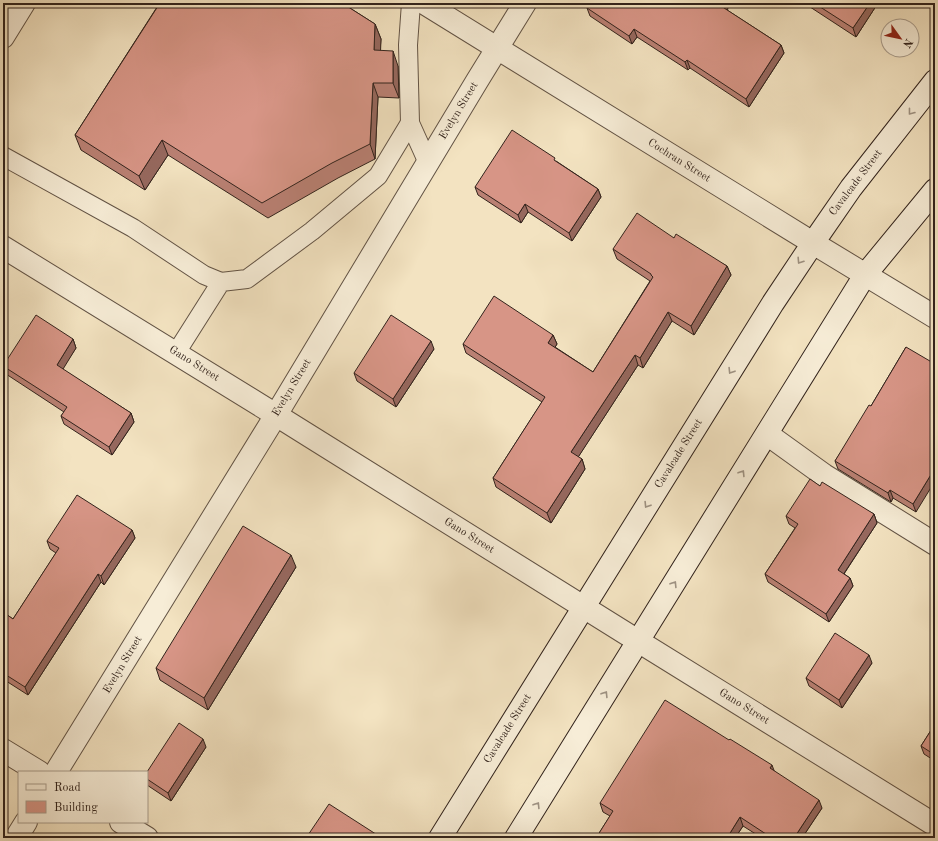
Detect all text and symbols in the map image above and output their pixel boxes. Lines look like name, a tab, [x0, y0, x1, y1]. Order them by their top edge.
north arrow	[880, 18, 920, 58]
text: N	[900, 36, 914, 50]
street label: Evelyn Street	[438, 80, 481, 142]
one-way arrow	[908, 107, 915, 114]
street label: Cochran Street	[646, 137, 712, 185]
street label: Cavalcade Street	[828, 148, 884, 218]
one-way arrow	[798, 257, 805, 264]
street label: Gano Street	[167, 344, 221, 384]
street label: Evelyn Street	[271, 357, 314, 419]
one-way arrow	[728, 367, 735, 374]
street label: Cavalcade Street	[653, 417, 705, 491]
one-way arrow	[737, 470, 745, 477]
one-way arrow	[644, 501, 652, 508]
street label: Gano Street	[442, 516, 496, 556]
one-way arrow	[669, 581, 676, 588]
street label: Evelyn Street	[102, 634, 145, 696]
street label: Gano Street	[717, 687, 771, 727]
one-way arrow	[600, 691, 608, 698]
street label: Cavalcade Street	[482, 692, 534, 766]
legend	[18, 771, 148, 823]
text: Road	[54, 782, 81, 794]
text: Building	[54, 802, 98, 814]
one-way arrow	[532, 802, 539, 809]

